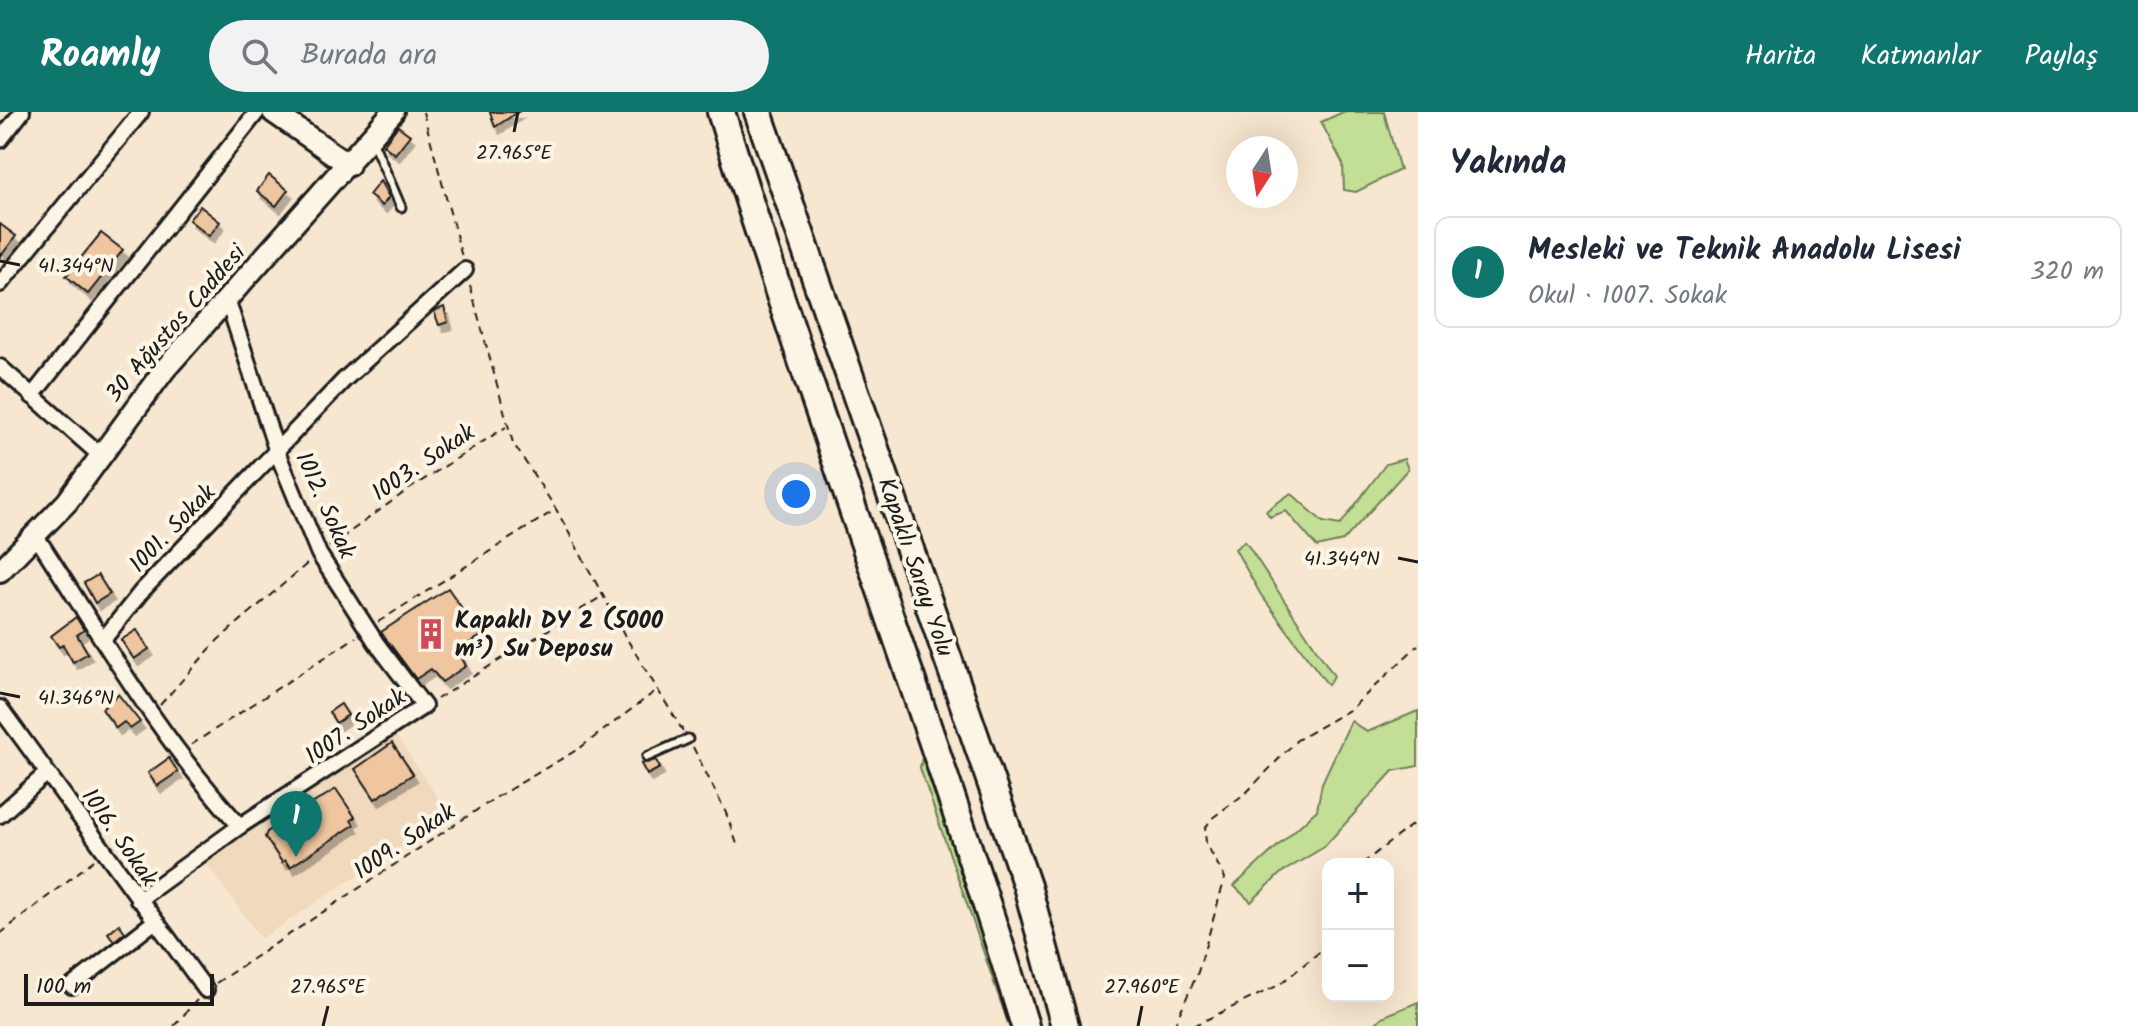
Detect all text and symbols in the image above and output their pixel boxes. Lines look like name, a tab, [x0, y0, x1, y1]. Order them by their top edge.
search box	[209, 20, 769, 92]
text: Roamly	[40, 26, 161, 86]
text: Burada ara	[301, 32, 437, 80]
icon: search	[237, 34, 281, 78]
text: Harita	[1745, 34, 1816, 79]
text: Katmanlar	[1860, 34, 1981, 79]
text: Paylaş	[2025, 34, 2098, 79]
north arrow	[1226, 136, 1298, 208]
text: Yakında	[1450, 137, 1567, 191]
text: 27.965°E	[476, 138, 553, 170]
text: Mesleki ve Teknik Anadolu Lisesi	[1528, 227, 1961, 275]
street label: 30 Ağustos Caddesi	[96, 235, 257, 412]
text: 41.344°N	[38, 251, 114, 283]
text: 1	[1474, 251, 1482, 293]
text: 320 m	[2030, 251, 2104, 293]
text: Okul · 1007. Sokak	[1528, 275, 1727, 317]
street label: 1003. Sokak	[364, 414, 484, 512]
street label: 1012. Sokak	[284, 446, 366, 566]
street label: Kapaklı Saray Yolu	[866, 473, 964, 663]
your location	[776, 474, 816, 514]
street label: 1001. Sokak	[120, 475, 226, 583]
text: 41.344°N	[1304, 544, 1380, 576]
place label: Kapaklı DY 2 (5000 m³) Su Deposu	[455, 602, 664, 669]
building icon: Kapaklı DY 2 (5000 m³) Su Deposu	[414, 617, 448, 651]
street label: 1007. Sokak	[297, 678, 415, 776]
text: 41.346°N	[38, 683, 114, 715]
street label: 1016. Sokak	[70, 780, 168, 896]
pin: 1	[270, 791, 322, 857]
street label: 1009. Sokak	[346, 793, 464, 891]
map controls	[1322, 858, 1394, 1002]
button: +	[1322, 858, 1394, 930]
button: −	[1322, 930, 1394, 1002]
scale bar	[24, 970, 214, 1006]
text: 100 m	[36, 970, 91, 1005]
text: 27.965°E	[290, 972, 367, 1004]
text: 27.960°E	[1105, 972, 1181, 1004]

